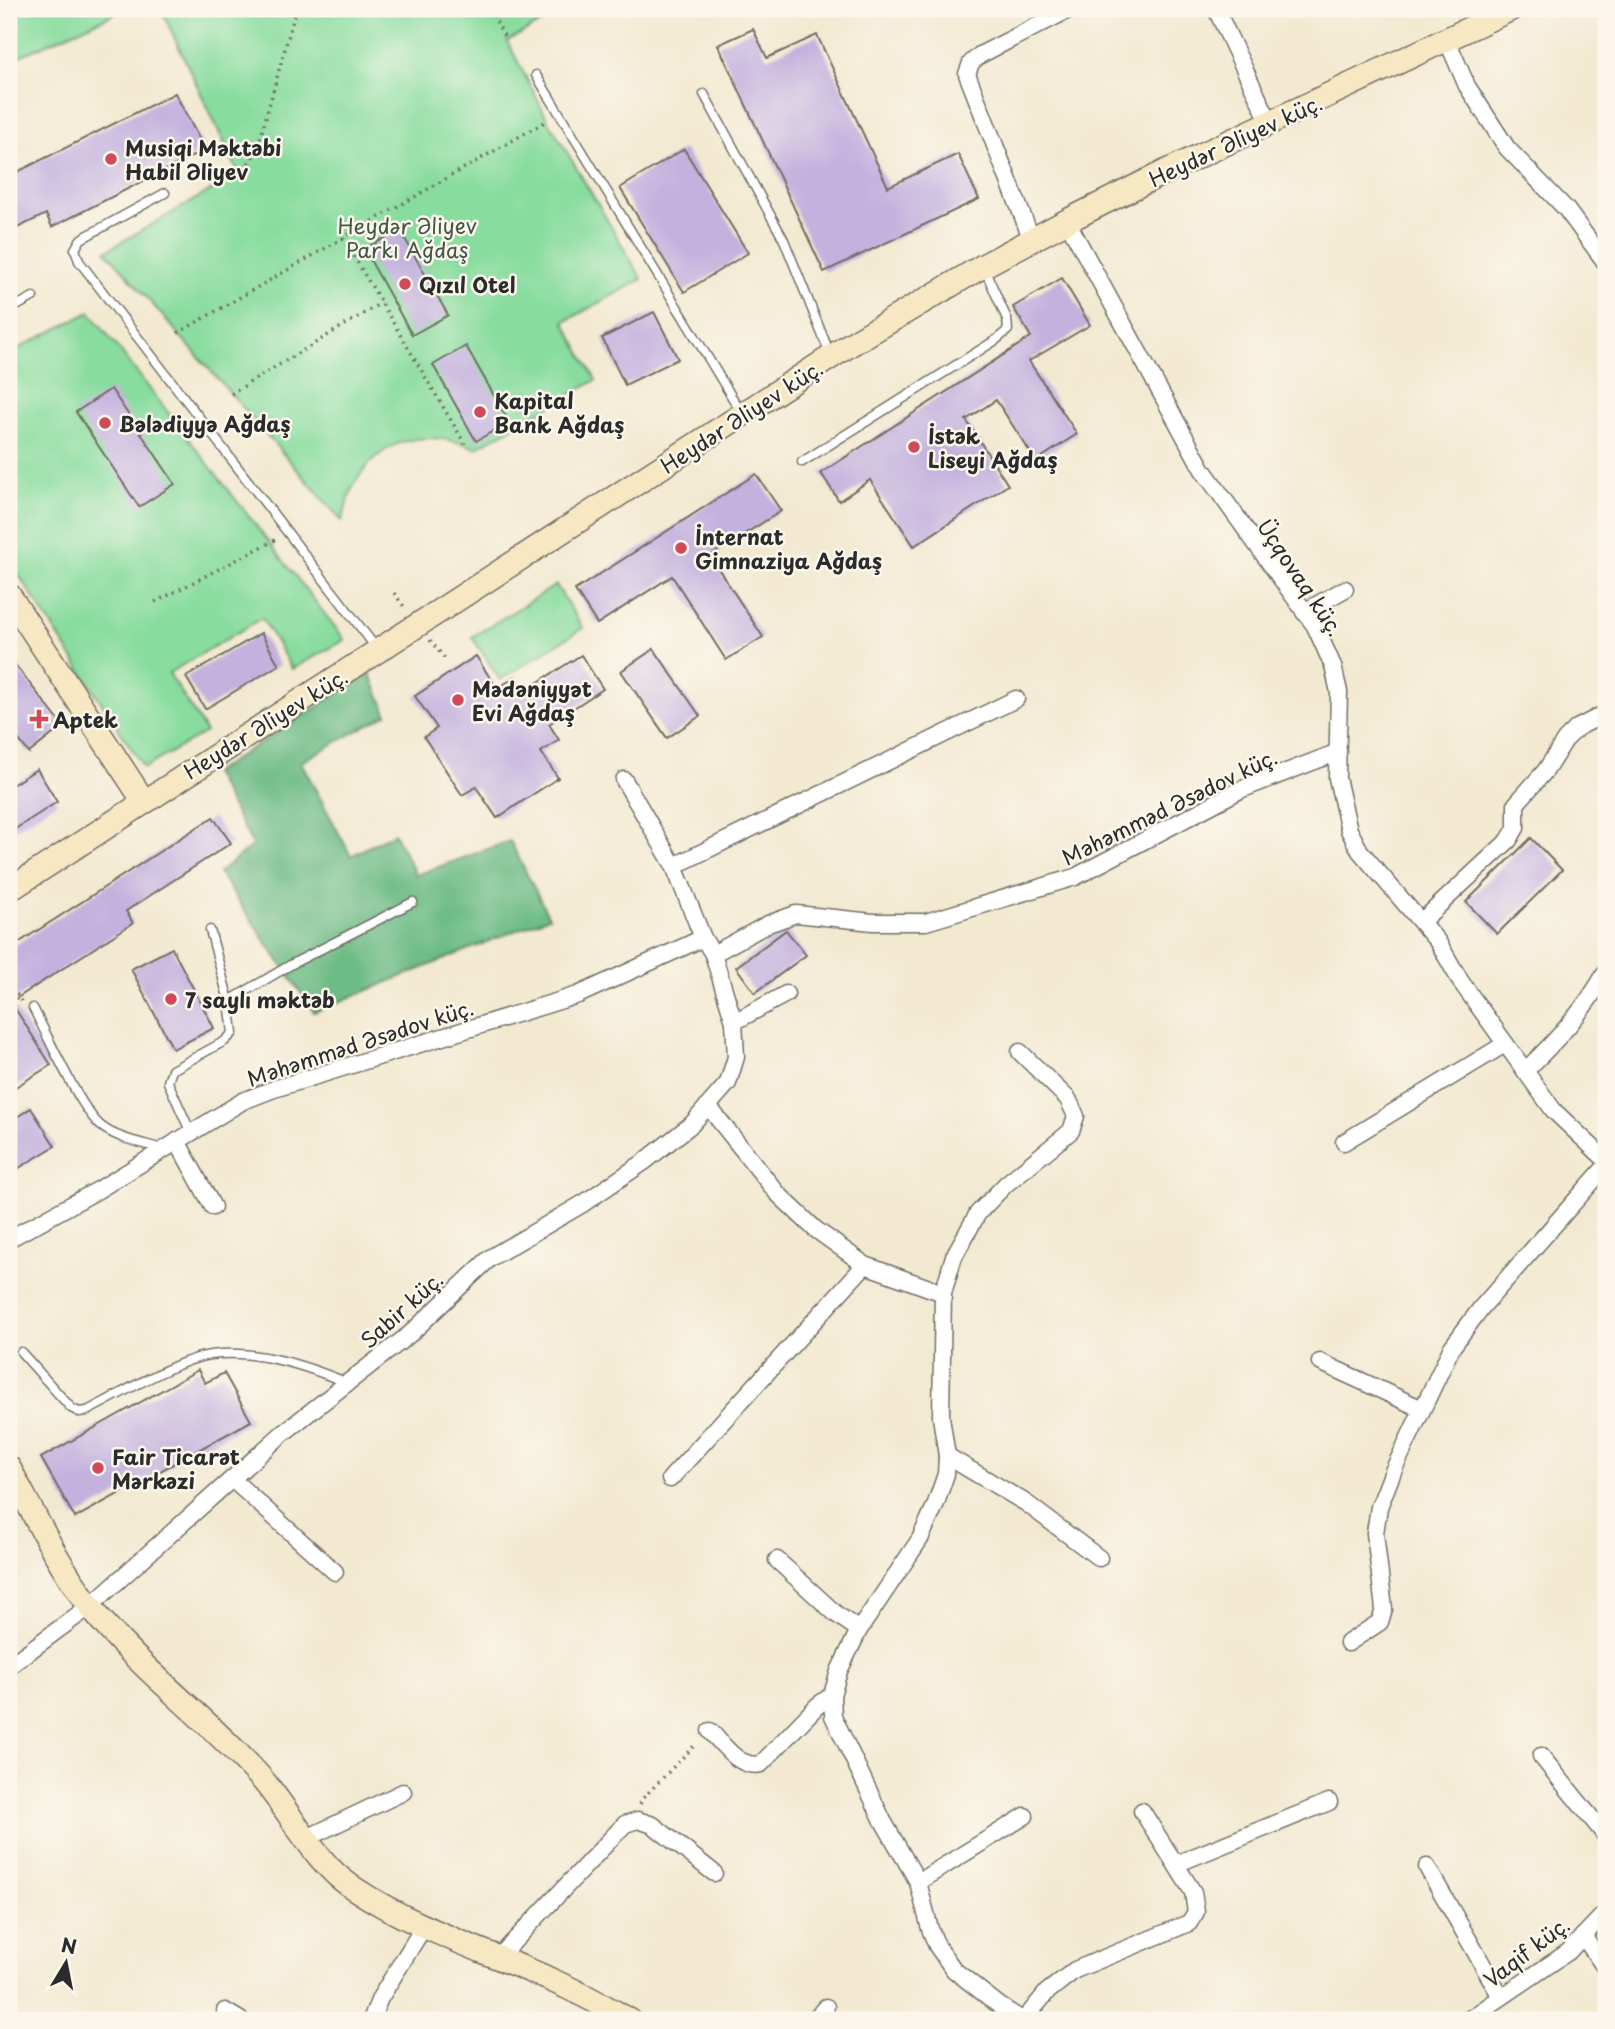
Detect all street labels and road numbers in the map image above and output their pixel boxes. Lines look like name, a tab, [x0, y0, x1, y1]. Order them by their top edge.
street label: Heydər Əliyev küç.	[1143, 86, 1327, 194]
street label: Heydər Əliyev küç.	[653, 351, 829, 481]
street label: Üçqovaq küç.	[1250, 512, 1352, 642]
street label: Heydər Əliyev küç.	[177, 660, 353, 786]
street label: Məhəmməd Əsədov küç.	[1056, 740, 1282, 872]
street label: Məhəmməd Əsədov küç.	[243, 990, 477, 1094]
street label: Sabir küç.	[352, 1263, 450, 1355]
street label: Vaqif küç.	[1476, 1908, 1576, 1994]

